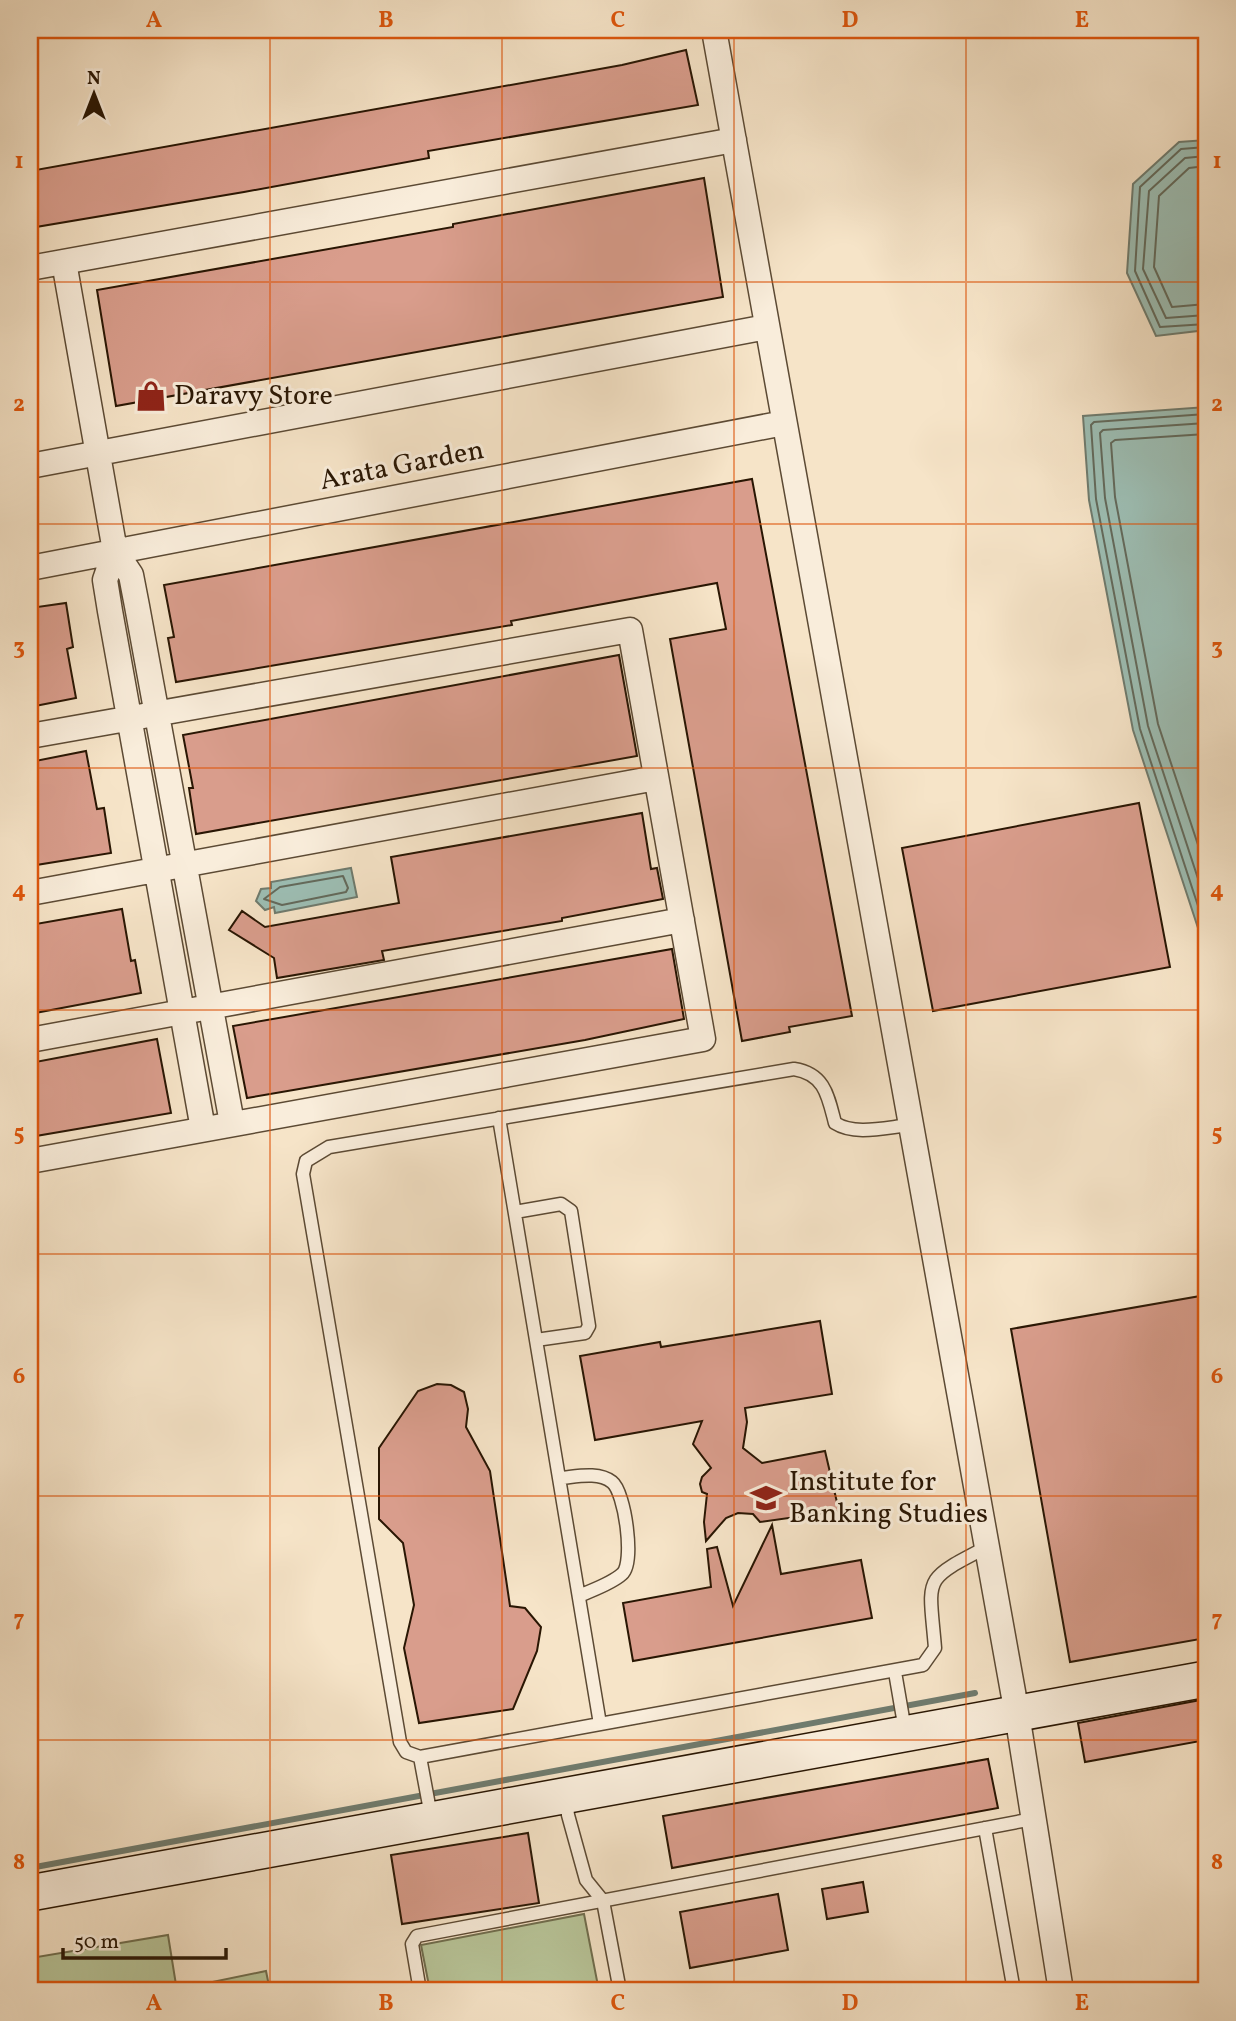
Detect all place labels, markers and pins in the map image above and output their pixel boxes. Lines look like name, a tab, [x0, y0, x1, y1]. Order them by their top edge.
place label: Daravy Store	[174, 377, 333, 416]
shop icon: Daravy Store	[134, 379, 168, 413]
place label: Institute for Banking Studies	[789, 1463, 988, 1534]
school or university icon: Institute for Banking Studies	[749, 1481, 783, 1515]

